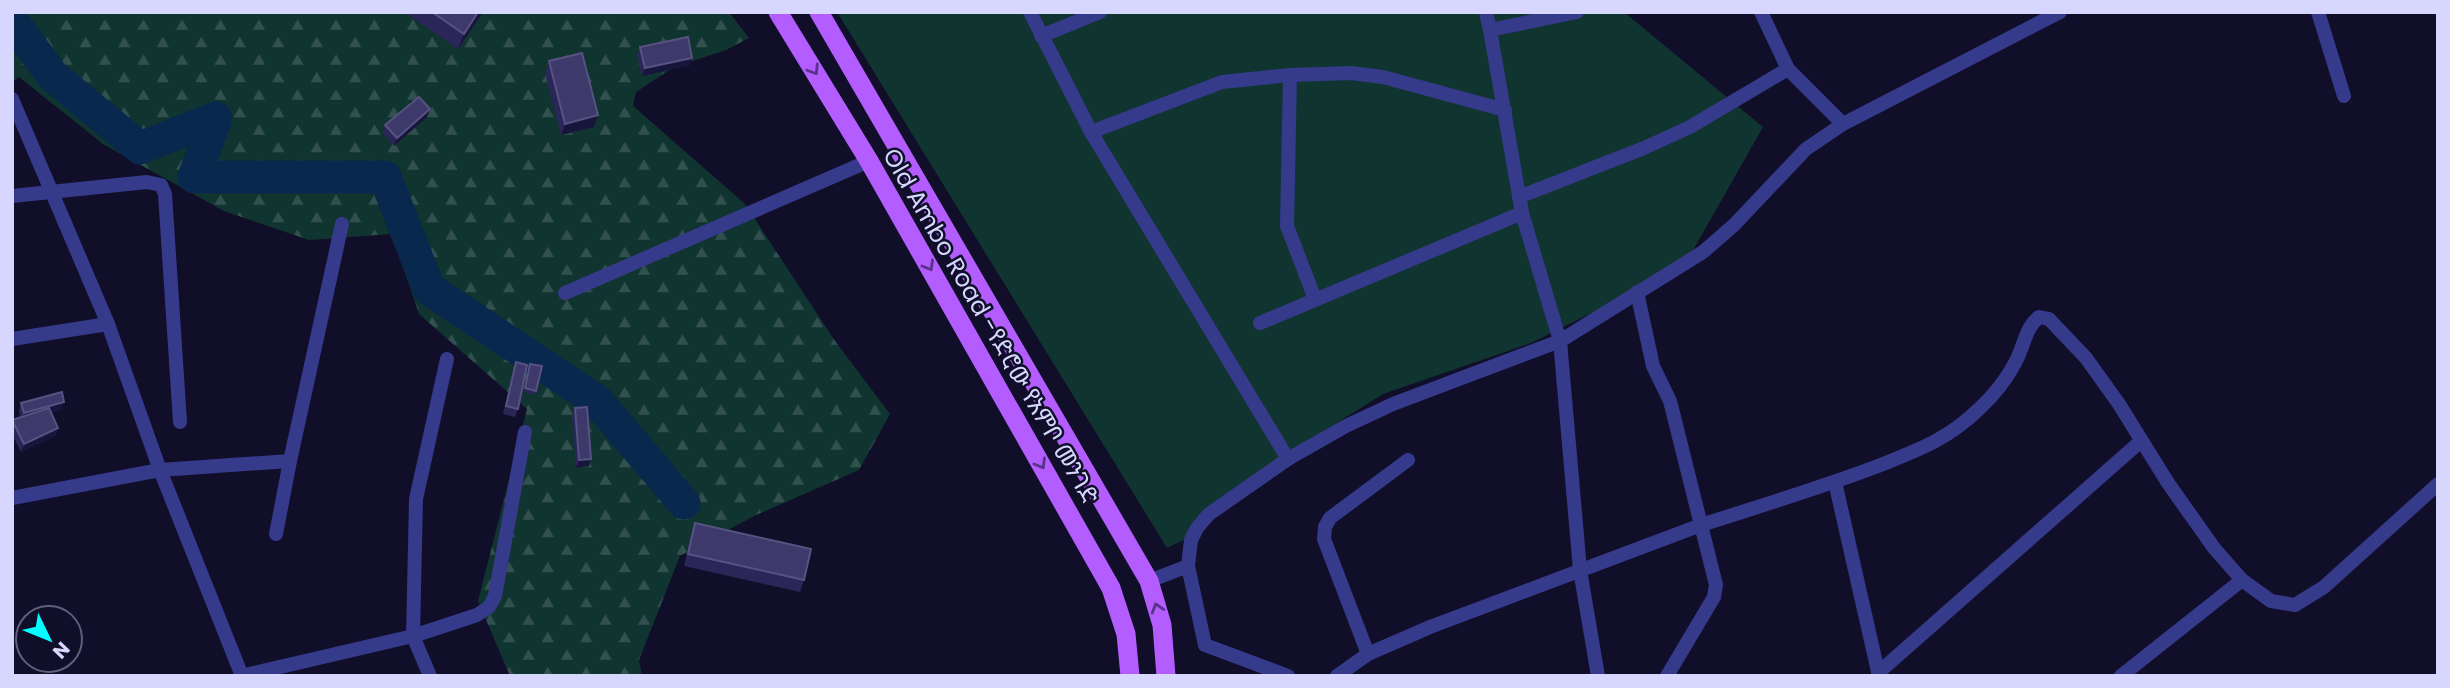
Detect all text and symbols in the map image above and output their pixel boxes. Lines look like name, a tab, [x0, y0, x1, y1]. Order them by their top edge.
one-way arrow	[805, 63, 818, 76]
street label: Old Ambo Road -የድሮው የአምቦ መንገድ	[875, 142, 1107, 510]
one-way arrow	[921, 259, 934, 272]
one-way arrow	[1033, 457, 1046, 470]
one-way arrow	[1150, 603, 1165, 615]
north arrow	[14, 604, 84, 674]
text: N	[46, 636, 76, 665]

